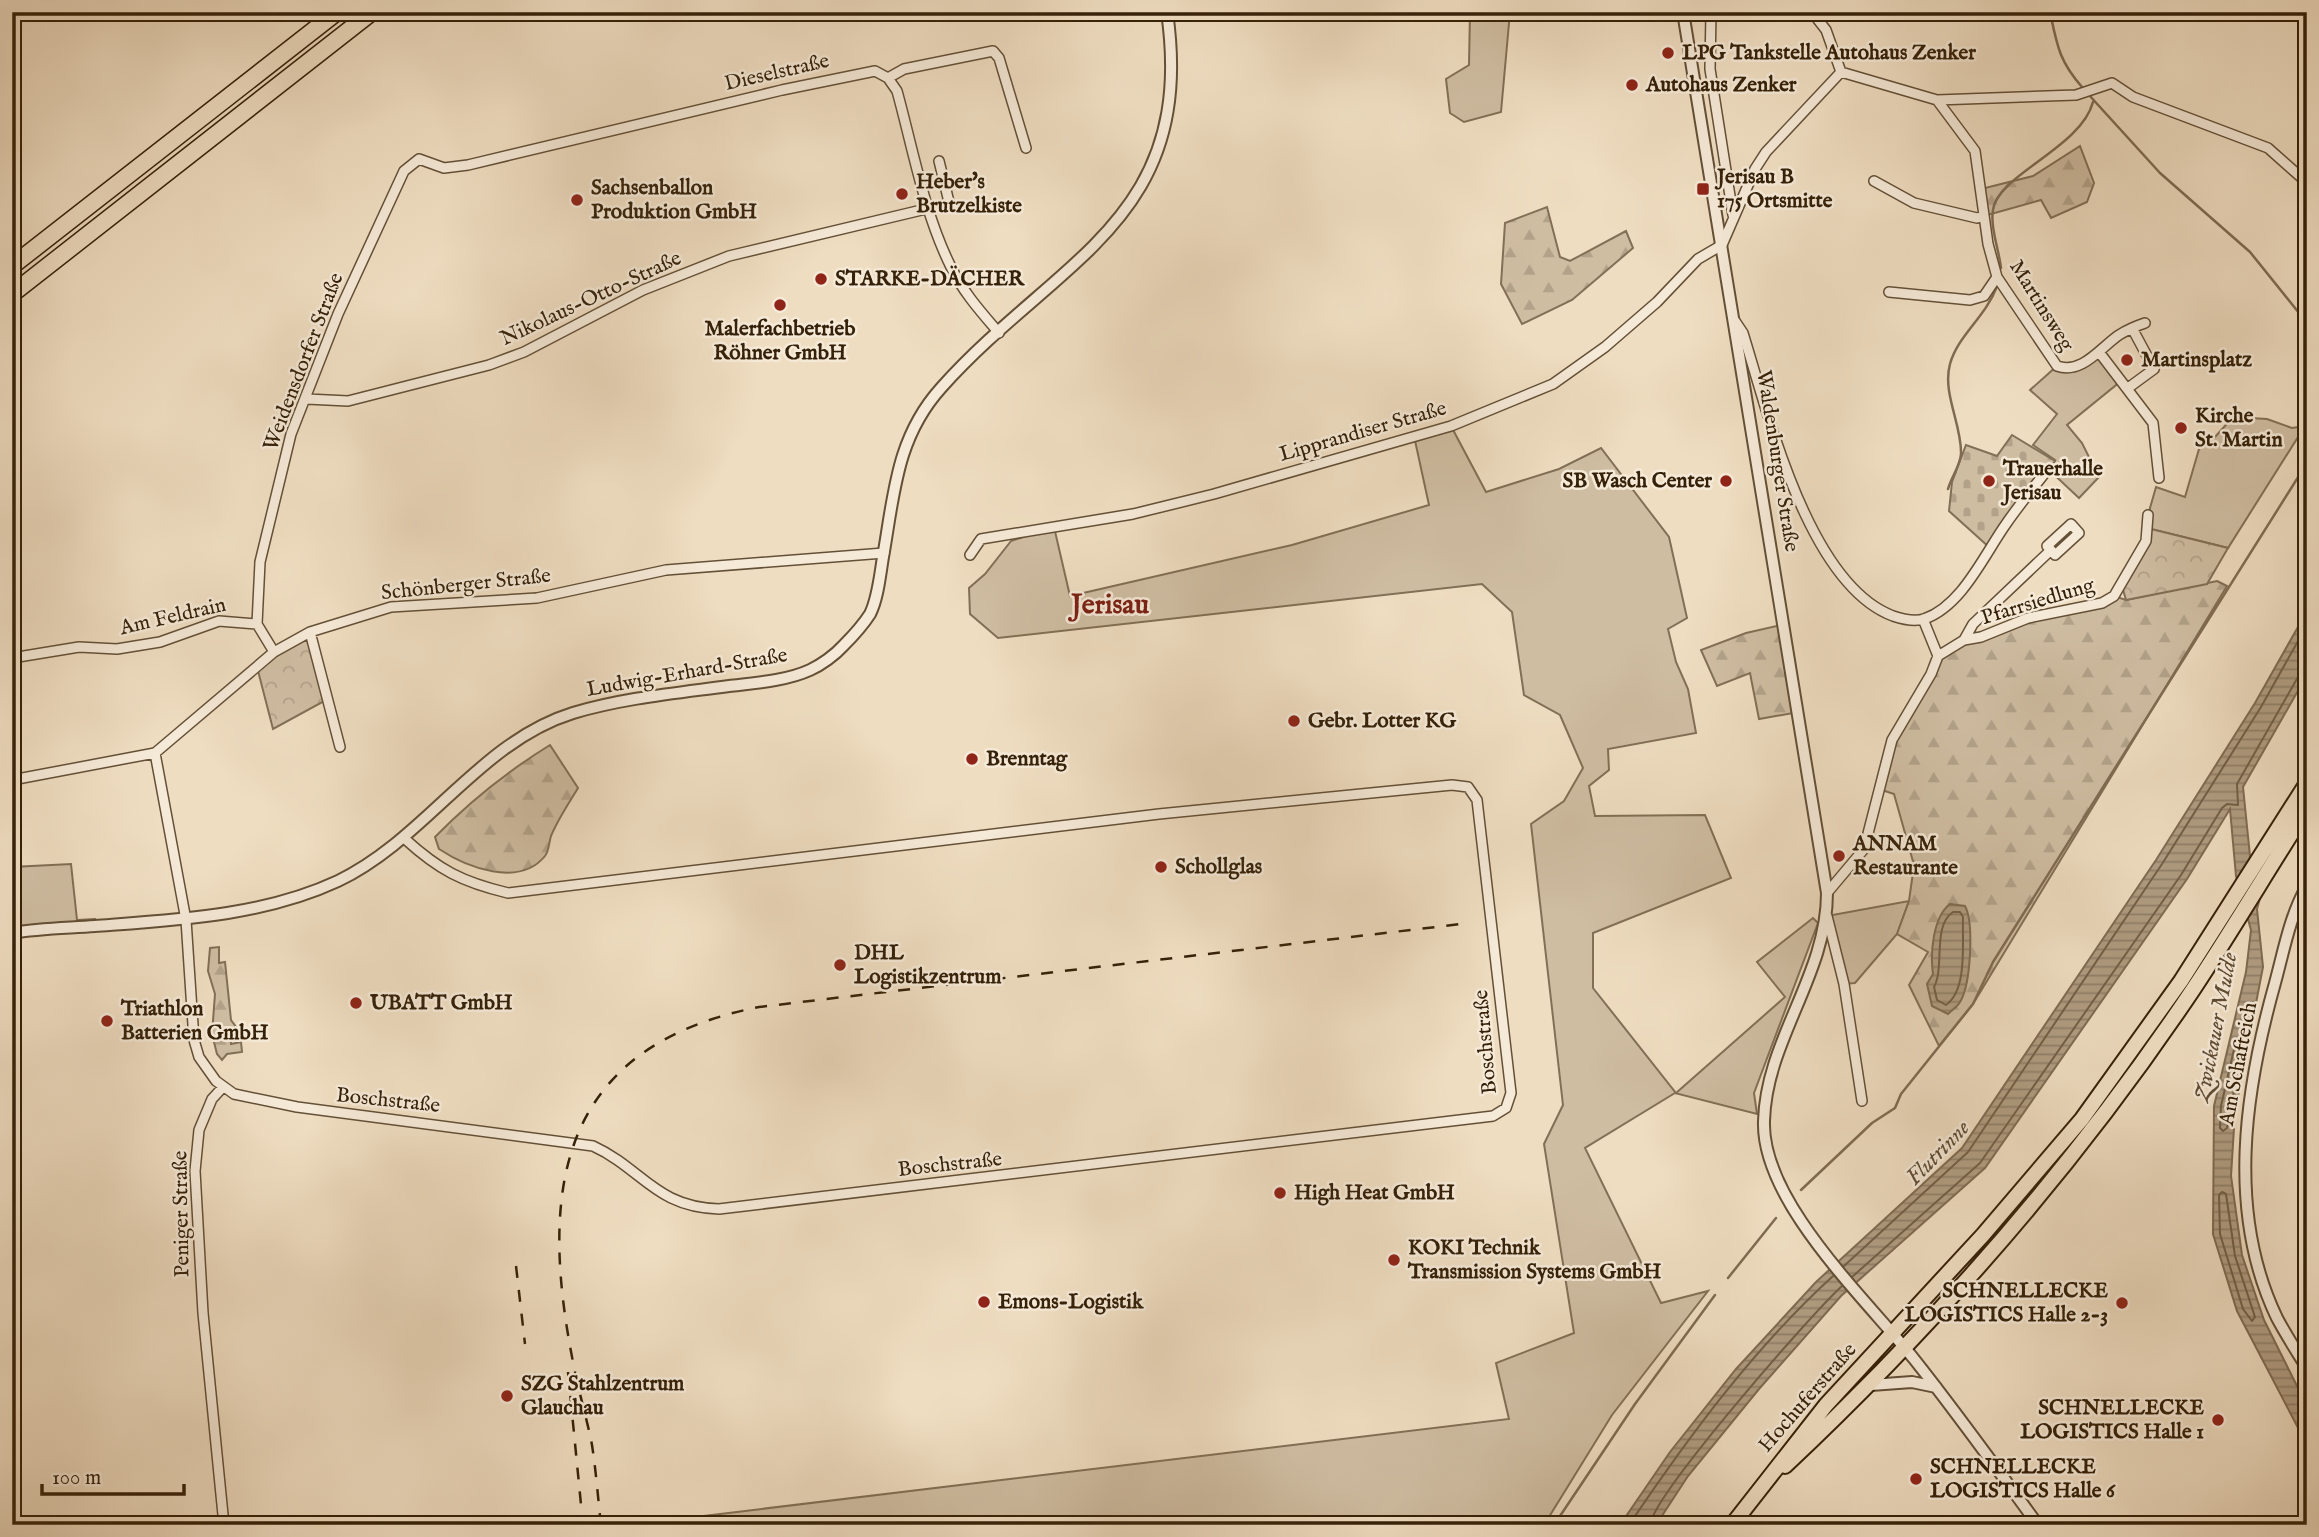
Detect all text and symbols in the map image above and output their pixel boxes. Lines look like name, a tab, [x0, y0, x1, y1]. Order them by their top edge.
place label: LPG Tankstelle Autohaus Zenker	[1682, 40, 1976, 67]
marker: LPG Tankstelle Autohaus Zenker	[1660, 45, 1676, 61]
street label: Dieselstraße	[722, 48, 832, 98]
place label: Autohaus Zenker	[1645, 72, 1797, 99]
marker: Autohaus Zenker	[1624, 77, 1640, 93]
place label: Jerisau B 175 Ortsmitte	[1714, 164, 1833, 215]
place label: Heber's Brutzelkiste	[916, 169, 1022, 220]
place label: Sachsenballon Produktion GmbH	[591, 175, 757, 226]
marker: Jerisau B 175 Ortsmitte	[1695, 181, 1711, 197]
marker: Heber's Brutzelkiste	[894, 186, 910, 202]
marker: Sachsenballon Produktion GmbH	[569, 192, 585, 208]
street label: Nikolaus-Otto-Straße	[496, 245, 686, 353]
street label: Martinsweg	[2002, 255, 2080, 357]
place label: STARKE-DÄCHER	[835, 265, 1025, 293]
street label: Weidensdorfer Straße	[258, 269, 350, 455]
marker: STARKE-DÄCHER	[813, 271, 829, 287]
marker: Malerfachbetrieb Röhner GmbH	[772, 297, 788, 313]
place label: Malerfachbetrieb Röhner GmbH	[705, 316, 855, 367]
place label: Martinsplatz	[2141, 347, 2252, 374]
marker: Martinsplatz	[2119, 352, 2135, 368]
street label: Waldenburger Straße	[1749, 368, 1805, 554]
street label: Lipprandiser Straße	[1276, 395, 1450, 469]
place label: Kirche St. Martin	[2195, 403, 2283, 454]
marker: Kirche St. Martin	[2173, 420, 2189, 436]
place label: Trauerhalle Jerisau	[2000, 456, 2103, 507]
place label: SB Wasch Center	[1562, 468, 1712, 495]
marker: SB Wasch Center	[1718, 473, 1734, 489]
marker: Trauerhalle Jerisau	[1981, 473, 1997, 489]
street label: Schönberger Straße	[380, 563, 552, 607]
street label: Pfarrsiedlung	[1978, 572, 2099, 632]
district label: Jerisau	[1067, 588, 1149, 623]
street label: Am Feldrain	[116, 592, 229, 643]
street label: Ludwig-Erhard-Straße	[584, 642, 790, 704]
place label: Gebr. Lotter KG	[1308, 708, 1457, 735]
marker: Gebr. Lotter KG	[1286, 713, 1302, 729]
place label: Brenntag	[986, 746, 1068, 773]
marker: Brenntag	[964, 751, 980, 767]
place label: ANNAM Restaurante	[1852, 831, 1958, 882]
marker: ANNAM Restaurante	[1831, 848, 1847, 864]
place label: Schollglas	[1175, 854, 1262, 881]
marker: Schollglas	[1153, 859, 1169, 875]
place label: DHL Logistikzentrum	[854, 940, 1002, 991]
water label: Zwickauer Mulde	[2187, 950, 2246, 1106]
marker: DHL Logistikzentrum	[832, 957, 848, 973]
street label: Boschstraße	[1468, 988, 1504, 1095]
place label: UBATT GmbH	[369, 990, 513, 1017]
marker: UBATT GmbH	[348, 995, 364, 1011]
place label: Triathlon Batterien GmbH	[120, 996, 268, 1047]
street label: Am Schafteich	[2214, 1000, 2264, 1129]
marker: Triathlon Batterien GmbH	[99, 1013, 115, 1029]
street label: Boschstraße	[335, 1082, 442, 1120]
water label: Flutrinne	[1900, 1114, 1976, 1192]
street label: Boschstraße	[897, 1146, 1004, 1184]
street label: Peniger Straße	[167, 1150, 197, 1278]
place label: High Heat GmbH	[1294, 1180, 1455, 1207]
marker: High Heat GmbH	[1272, 1185, 1288, 1201]
place label: KOKI Technik Transmission Systems GmbH	[1407, 1235, 1661, 1286]
marker: KOKI Technik Transmission Systems GmbH	[1386, 1252, 1402, 1268]
place label: SCHNELLECKE LOGISTICS Halle 2-3	[1905, 1278, 2108, 1329]
place label: Emons-Logistik	[998, 1289, 1144, 1316]
marker: Emons-Logistik	[976, 1294, 992, 1310]
marker: SCHNELLECKE LOGISTICS Halle 2-3	[2114, 1295, 2130, 1311]
street label: Hochuferstraße	[1753, 1337, 1863, 1458]
place label: SZG Stahlzentrum Glauchau	[521, 1371, 685, 1422]
marker: SZG Stahlzentrum Glauchau	[499, 1388, 515, 1404]
place label: SCHNELLECKE LOGISTICS Halle 1	[2020, 1395, 2204, 1446]
marker: SCHNELLECKE LOGISTICS Halle 1	[2210, 1412, 2226, 1428]
scale bar	[42, 1453, 184, 1497]
place label: SCHNELLECKE LOGISTICS Halle 6	[1930, 1454, 2116, 1505]
text: 100 m	[52, 1465, 101, 1492]
marker: SCHNELLECKE LOGISTICS Halle 6	[1908, 1471, 1924, 1487]

